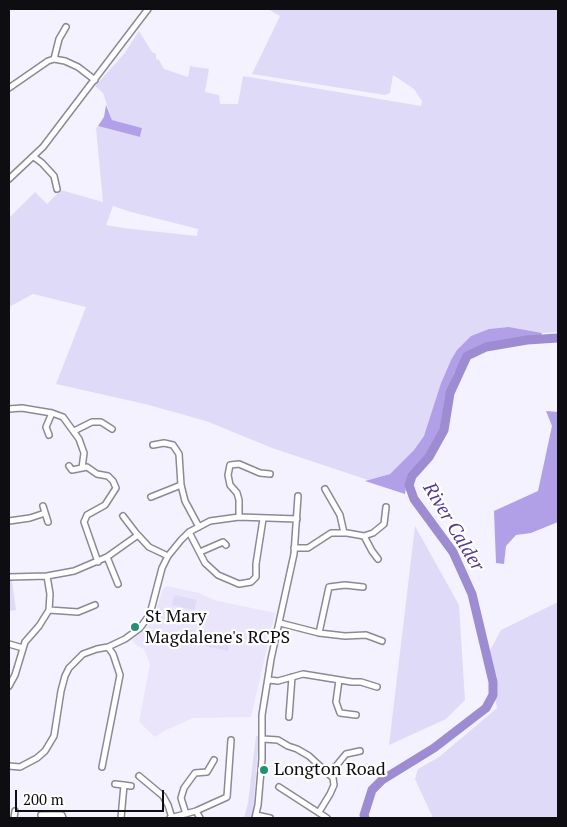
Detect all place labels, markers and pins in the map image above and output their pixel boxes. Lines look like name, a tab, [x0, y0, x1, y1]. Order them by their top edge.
place label: St Mary Magdalene's RCPS	[145, 606, 290, 649]
marker: St Mary Magdalene's RCPS	[129, 621, 141, 633]
place label: Longton Road	[274, 759, 386, 781]
marker: Longton Road	[258, 764, 270, 776]

